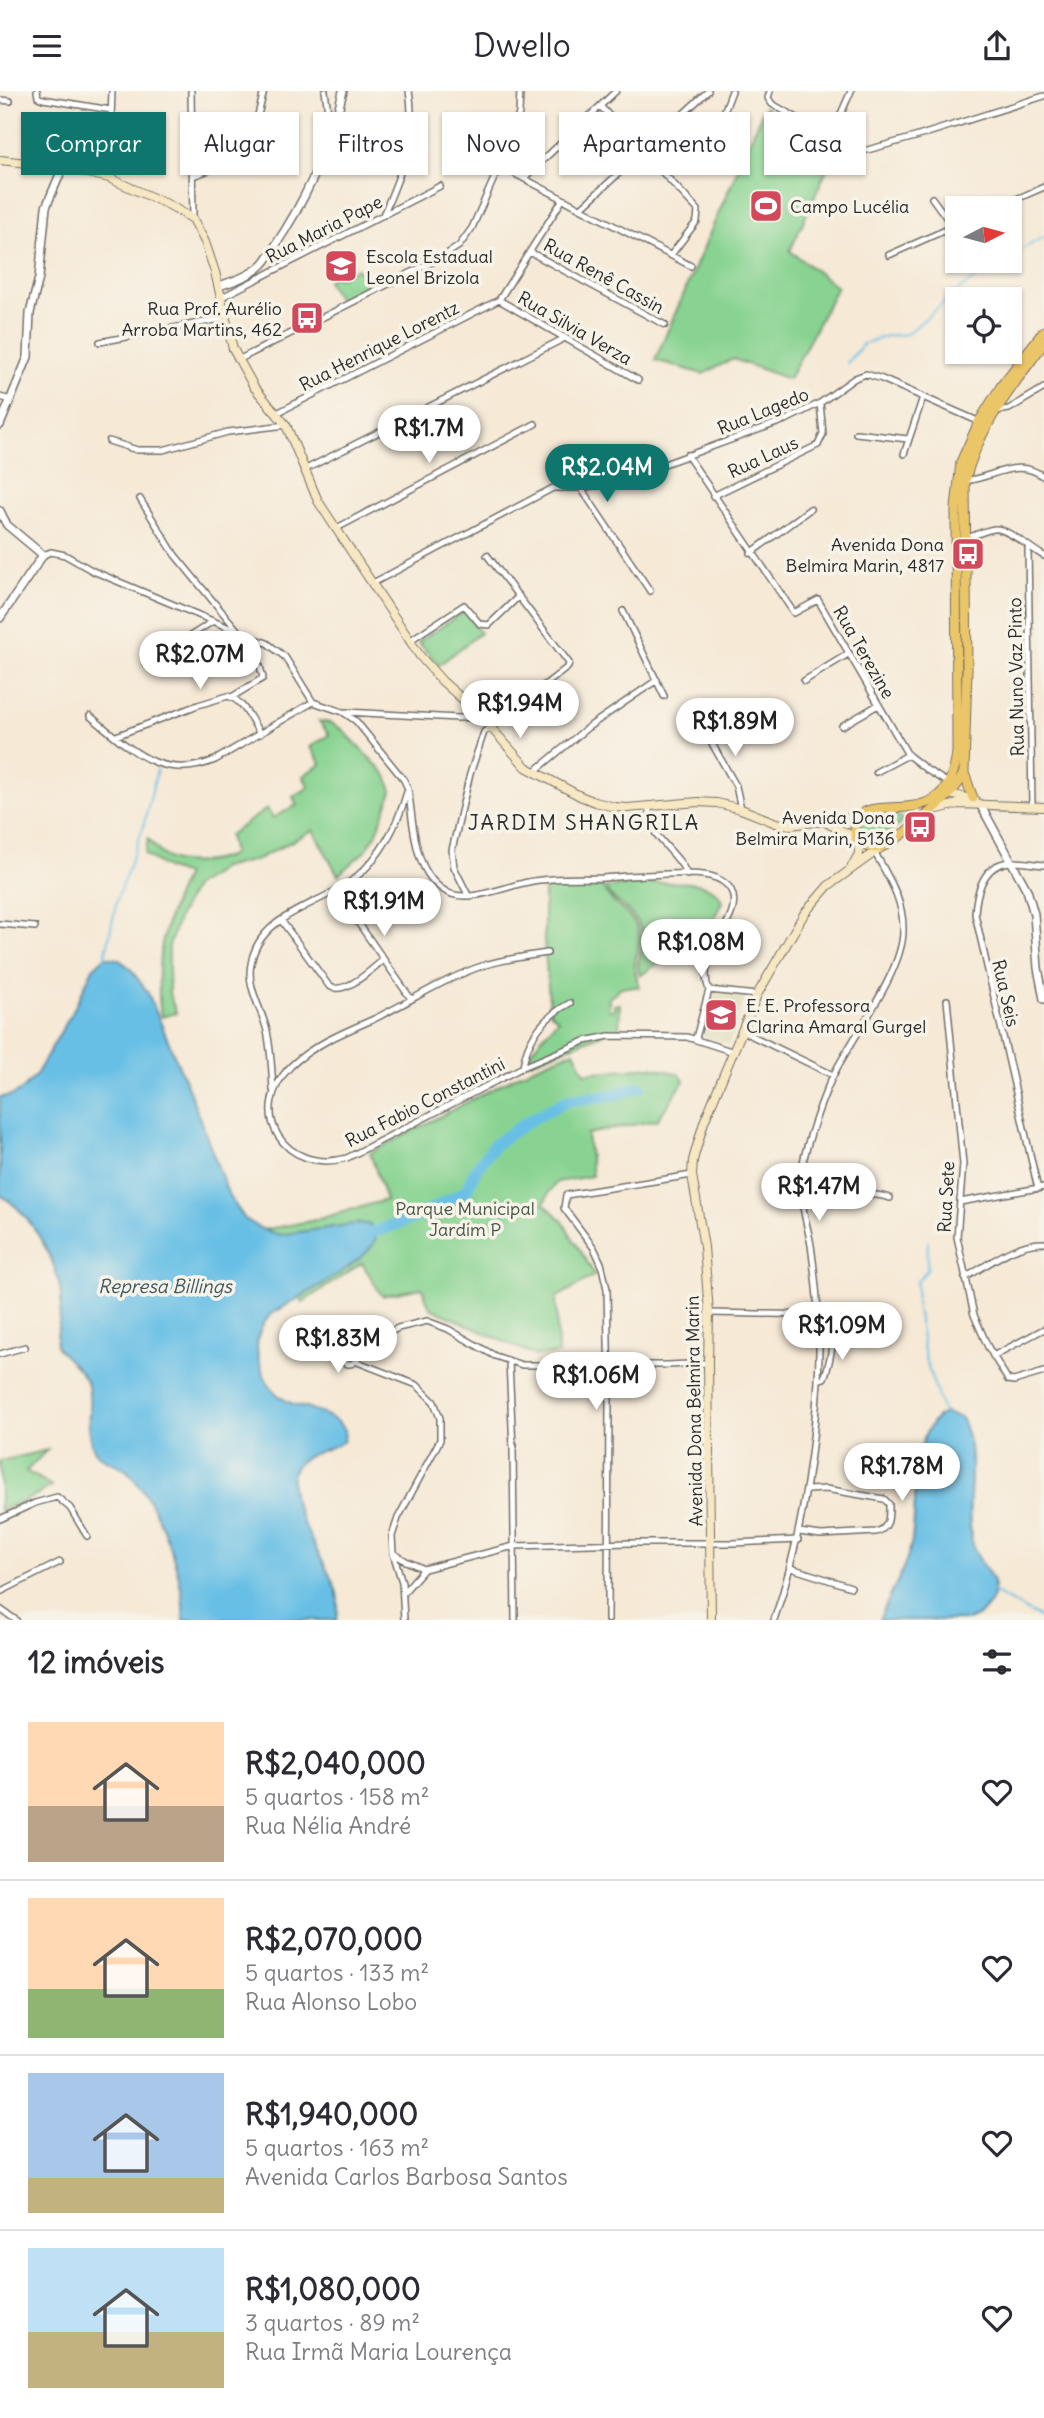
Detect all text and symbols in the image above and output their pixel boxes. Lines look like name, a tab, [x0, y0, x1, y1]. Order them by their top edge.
text: Dwello	[473, 25, 571, 66]
icon: menu	[28, 27, 66, 65]
icon: share	[978, 27, 1016, 65]
chip: Comprar	[21, 112, 166, 175]
chip: Alugar	[180, 112, 299, 175]
chip: Filtros	[313, 112, 428, 175]
chip: Novo	[442, 112, 545, 175]
chip: Apartamento	[559, 112, 750, 175]
chip: Casa	[764, 112, 866, 175]
sports icon: Campo Lucélia	[747, 187, 785, 225]
street label: Rua Maria Pape	[262, 190, 386, 268]
place label: Campo Lucélia	[790, 195, 909, 218]
north arrow	[945, 196, 1022, 273]
map controls	[945, 196, 1022, 364]
street label: Rua Renê Cassin	[540, 233, 668, 319]
place label: Escola Estadual Leonel Brizola	[366, 245, 493, 289]
school or university icon: Escola Estadual Leonel Brizola	[322, 247, 360, 285]
street label: Rua Silvia Verza	[514, 286, 636, 370]
button: locate	[945, 287, 1022, 364]
street label: Rua Henrique Lorentz	[295, 296, 463, 396]
place label: Rua Prof. Aurélio Arroba Martins, 462	[122, 297, 282, 341]
bus stop icon: Rua Prof. Aurélio Arroba Martins, 462	[288, 299, 326, 337]
street label: Rua Lagedo	[714, 382, 812, 440]
pin: R$1.7M	[372, 405, 486, 465]
text: R$1.7M	[394, 413, 464, 442]
street label: Rua Laus	[724, 431, 802, 483]
pin: R$2.04M	[542, 445, 672, 504]
text: R$2.04M	[561, 452, 653, 481]
place label: Avenida Dona Belmira Marin, 4817	[786, 533, 944, 577]
bus stop icon: Avenida Dona Belmira Marin, 4817	[949, 535, 987, 573]
street label: Rua Nuno Vaz Pinto	[1003, 597, 1029, 757]
street label: Rua Terezine	[828, 601, 900, 703]
pin: R$2.07M	[135, 631, 265, 691]
text: R$2.07M	[155, 639, 245, 668]
pin: R$1.94M	[455, 681, 585, 740]
text: R$1.94M	[477, 688, 563, 717]
pin: R$1.89M	[670, 699, 800, 758]
text: R$1.89M	[692, 706, 778, 735]
place label: Avenida Dona Belmira Marin, 5136	[735, 806, 895, 850]
bus stop icon: Avenida Dona Belmira Marin, 5136	[901, 808, 939, 846]
district label: JARDIM SHANGRILA	[468, 809, 700, 836]
pin: R$1.91M	[319, 879, 449, 938]
text: R$1.91M	[343, 886, 425, 915]
pin: R$1.08M	[636, 919, 766, 979]
text: R$1.08M	[657, 927, 745, 956]
street label: Rua Seis	[987, 957, 1025, 1029]
place label: E. E. Professora Clarina Amaral Gurgel	[746, 994, 926, 1038]
school or university icon: E. E. Professora Clarina Amaral Gurgel	[702, 996, 740, 1034]
street label: Rua Fabio Constantini	[341, 1052, 509, 1152]
street label: Rua Sete	[933, 1161, 959, 1233]
pin: R$1.47M	[754, 1163, 884, 1223]
text: R$1.47M	[777, 1171, 861, 1200]
park label: Parque Municipal Jardim P	[395, 1197, 535, 1241]
water label: Represa Billings	[98, 1274, 233, 1298]
street label: Avenida Dona Belmira Marin	[680, 1295, 708, 1527]
pin: R$1.09M	[777, 1303, 907, 1362]
text: R$1.09M	[798, 1310, 886, 1339]
pin: R$1.83M	[273, 1315, 403, 1375]
text: R$1.83M	[295, 1323, 381, 1352]
pin: R$1.06M	[531, 1353, 661, 1412]
text: R$1.06M	[552, 1360, 640, 1389]
pin: R$1.78M	[837, 1443, 967, 1503]
text: R$1.78M	[860, 1451, 944, 1480]
text: 12 imóveis	[28, 1643, 164, 1681]
icon: filters	[978, 1643, 1016, 1681]
text: R$2,040,000	[245, 1744, 426, 1782]
icon: home	[84, 1750, 168, 1834]
icon: heart	[978, 1773, 1016, 1811]
text: 5 quartos · 158 m²	[245, 1782, 429, 1811]
text: Rua Nélia André	[245, 1811, 411, 1840]
text: R$2,070,000	[245, 1920, 423, 1958]
icon: home	[84, 1926, 168, 2010]
icon: heart	[978, 1949, 1016, 1987]
text: 5 quartos · 133 m²	[245, 1958, 429, 1987]
text: Rua Alonso Lobo	[245, 1987, 417, 2016]
text: R$1,940,000	[245, 2095, 418, 2133]
icon: home	[84, 2101, 168, 2185]
icon: heart	[978, 2124, 1016, 2162]
text: 5 quartos · 163 m²	[245, 2133, 429, 2162]
text: Avenida Carlos Barbosa Santos	[245, 2162, 568, 2191]
text: R$1,080,000	[245, 2270, 421, 2308]
icon: home	[84, 2276, 168, 2360]
icon: heart	[978, 2299, 1016, 2337]
text: 3 quartos · 89 m²	[245, 2308, 420, 2337]
text: Rua Irmã Maria Lourença	[245, 2337, 512, 2366]

